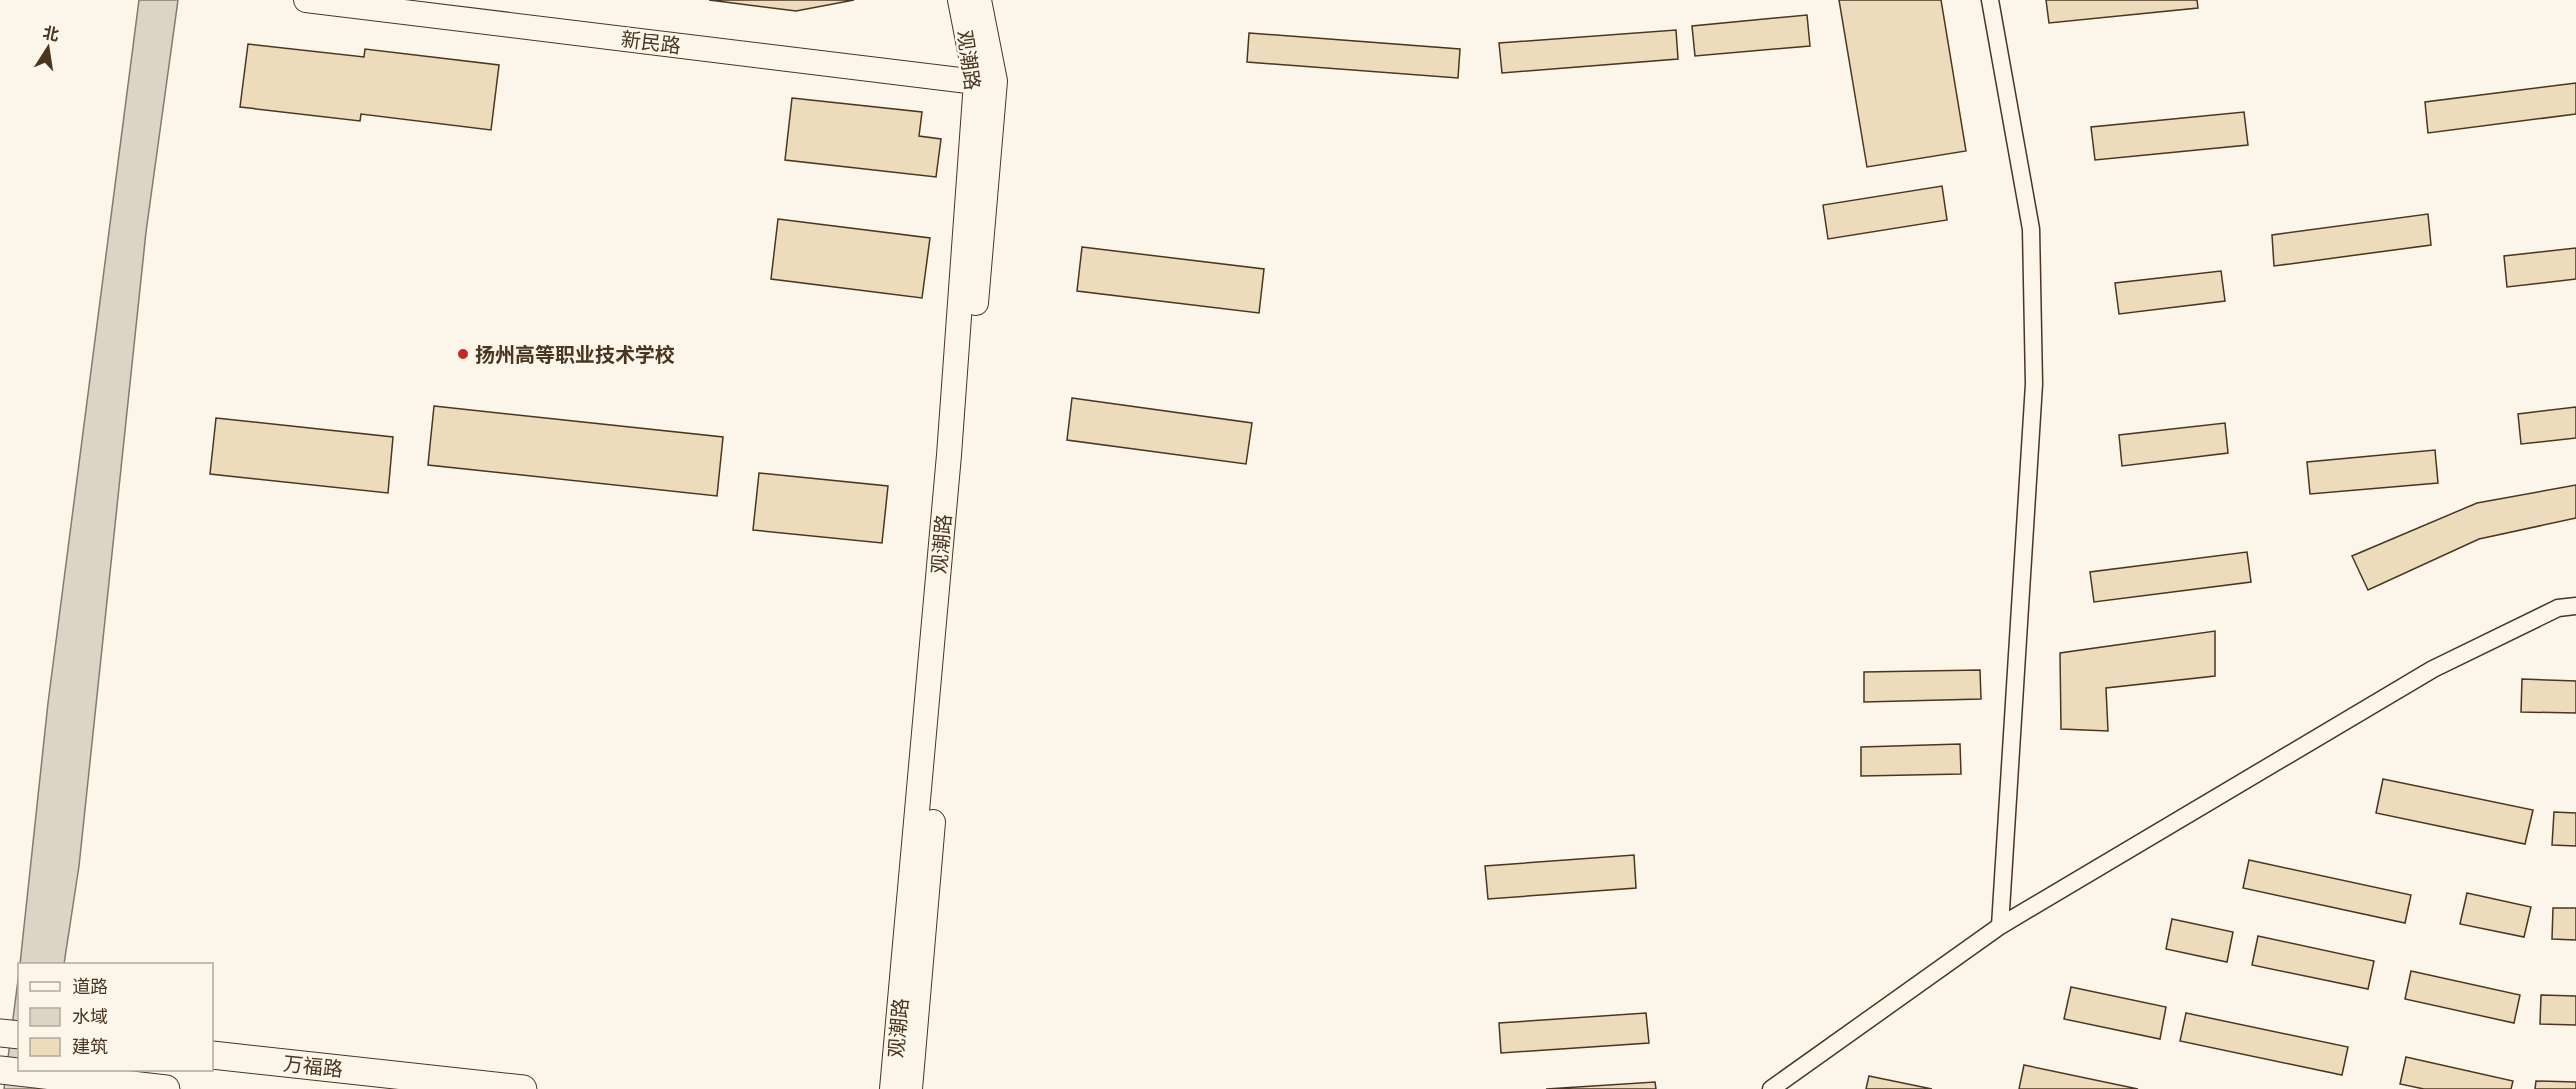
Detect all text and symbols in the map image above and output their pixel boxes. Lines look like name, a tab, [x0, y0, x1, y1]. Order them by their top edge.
north arrow	[18, 18, 78, 78]
text: 北	[41, 22, 61, 45]
street label: 新民路	[620, 26, 682, 58]
street label: 观潮路	[952, 29, 986, 91]
place label: 扬州高等职业技术学校	[475, 342, 675, 367]
marker: 扬州高等职业技术学校	[456, 347, 470, 361]
street label: 观潮路	[926, 513, 956, 575]
legend	[18, 963, 213, 1071]
text: 道路	[72, 975, 108, 998]
street label: 观潮路	[883, 997, 913, 1059]
text: 水域	[72, 1005, 108, 1028]
text: 建筑	[72, 1035, 108, 1058]
street label: 万福路	[282, 1050, 344, 1082]

